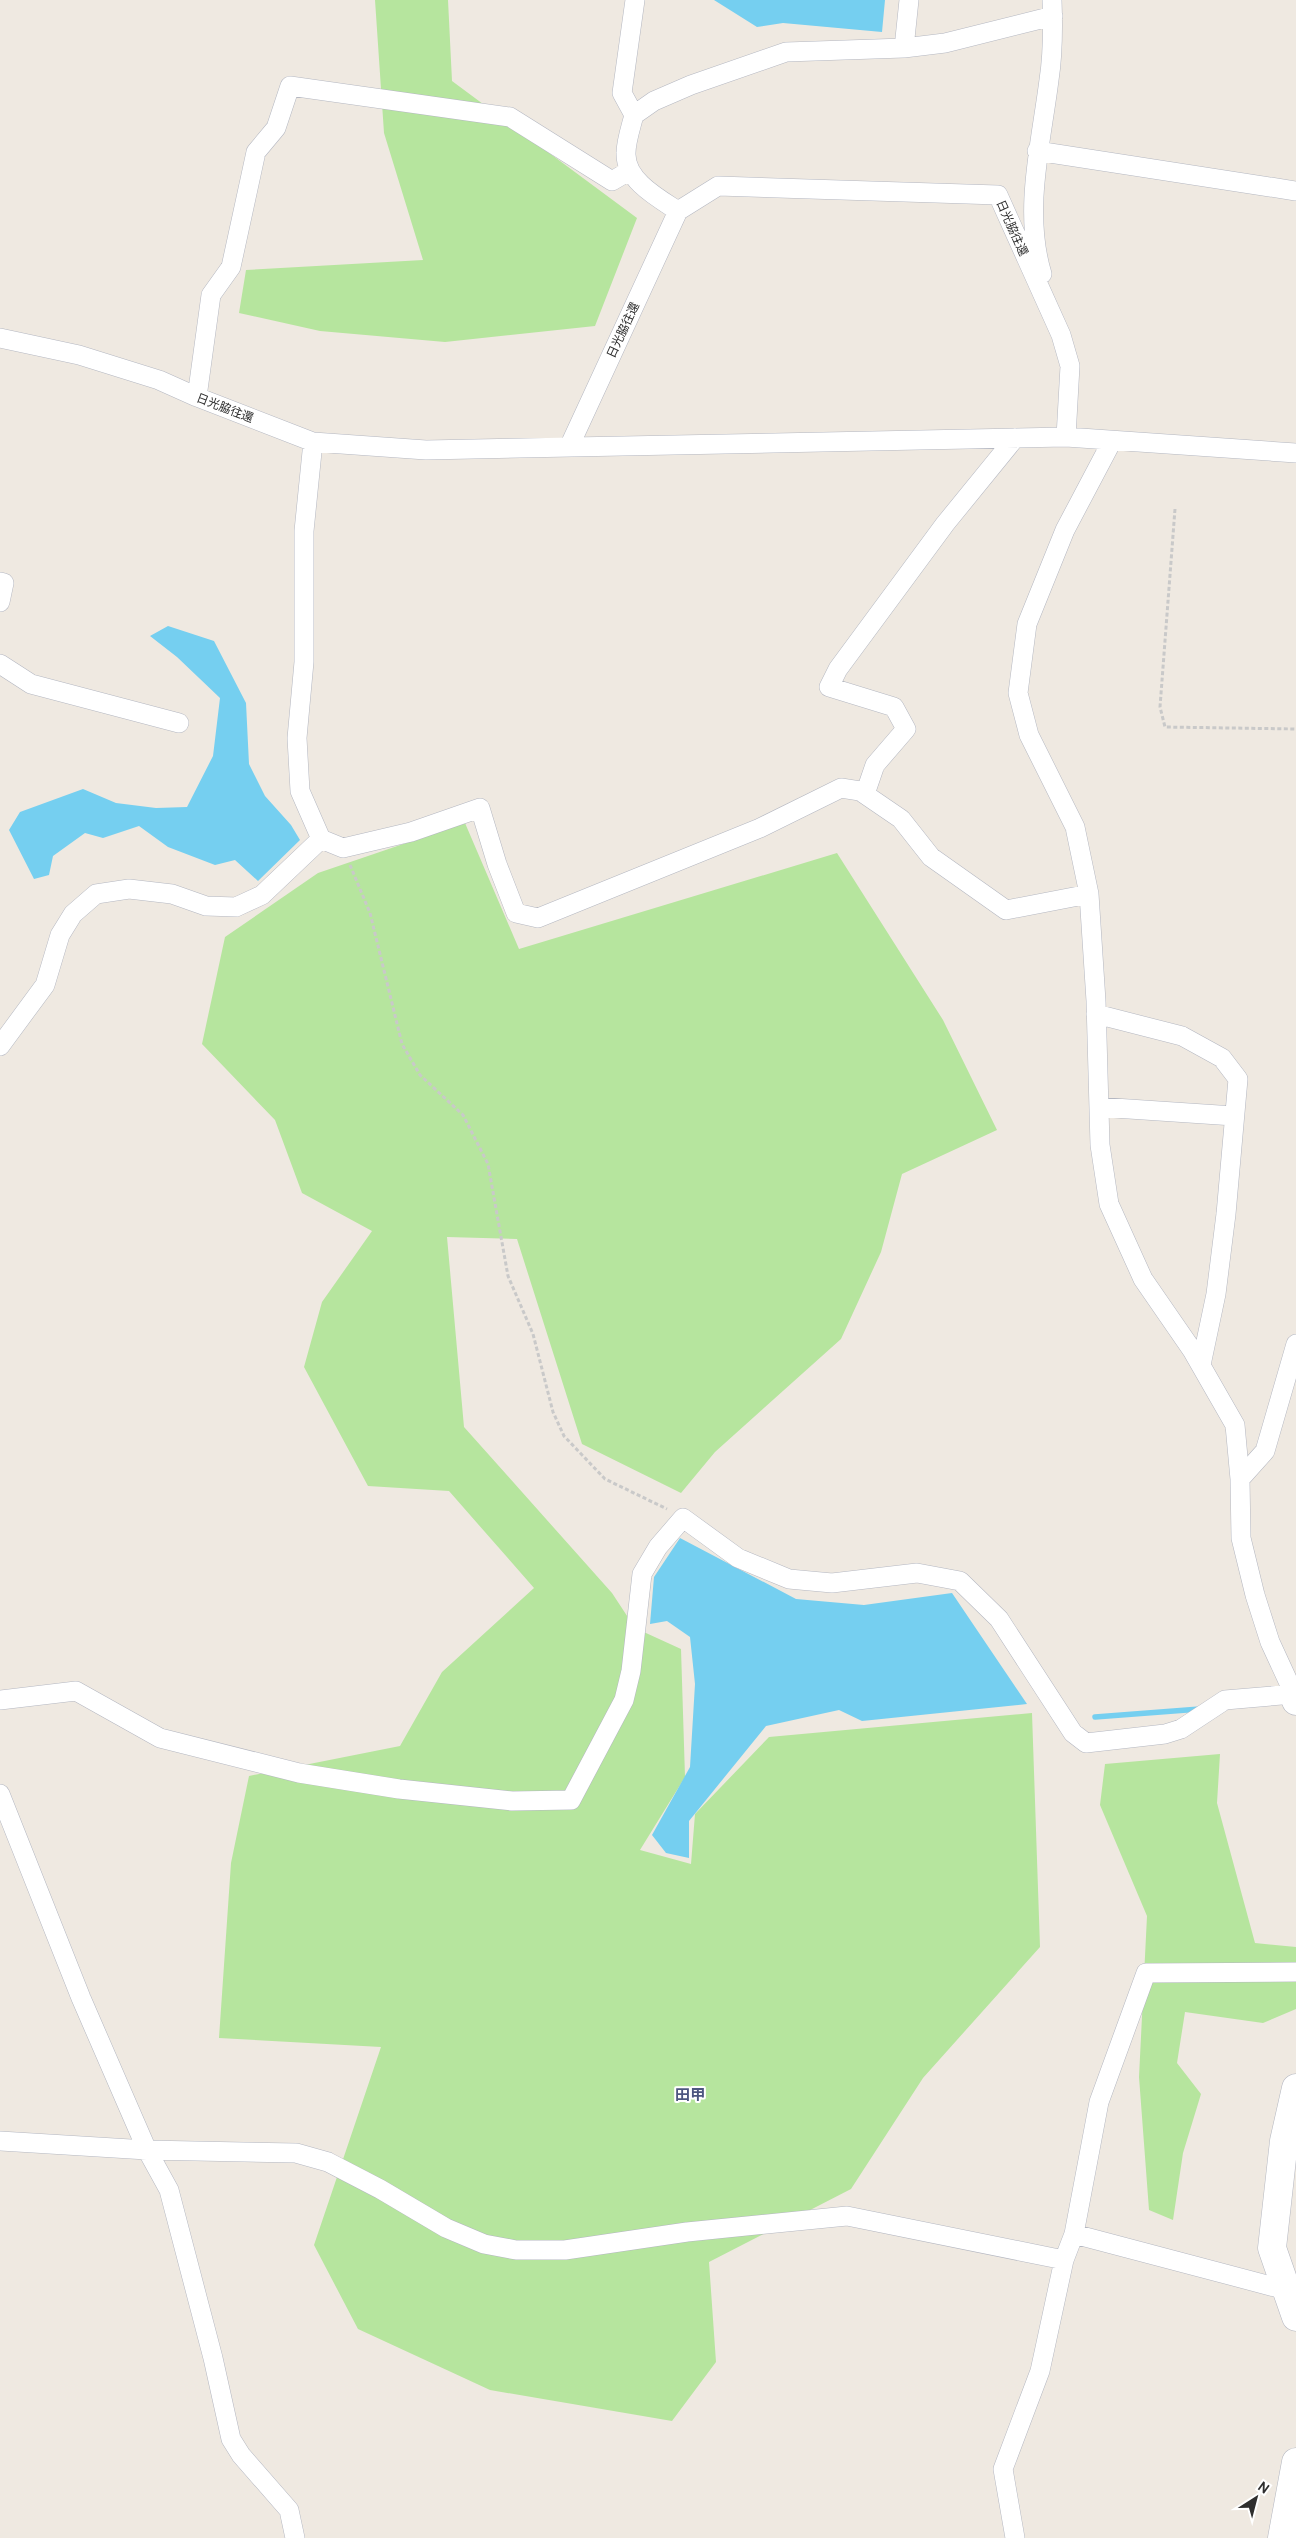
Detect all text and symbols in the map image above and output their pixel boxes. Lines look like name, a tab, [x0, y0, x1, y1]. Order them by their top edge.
street label: 日光脇往還	[992, 198, 1031, 259]
street label: 日光脇往還	[604, 300, 644, 361]
street label: 日光脇往還	[194, 391, 256, 427]
district label: 田甲	[675, 2087, 705, 2106]
north arrow	[1231, 2473, 1281, 2523]
text: N	[1254, 2479, 1272, 2499]

